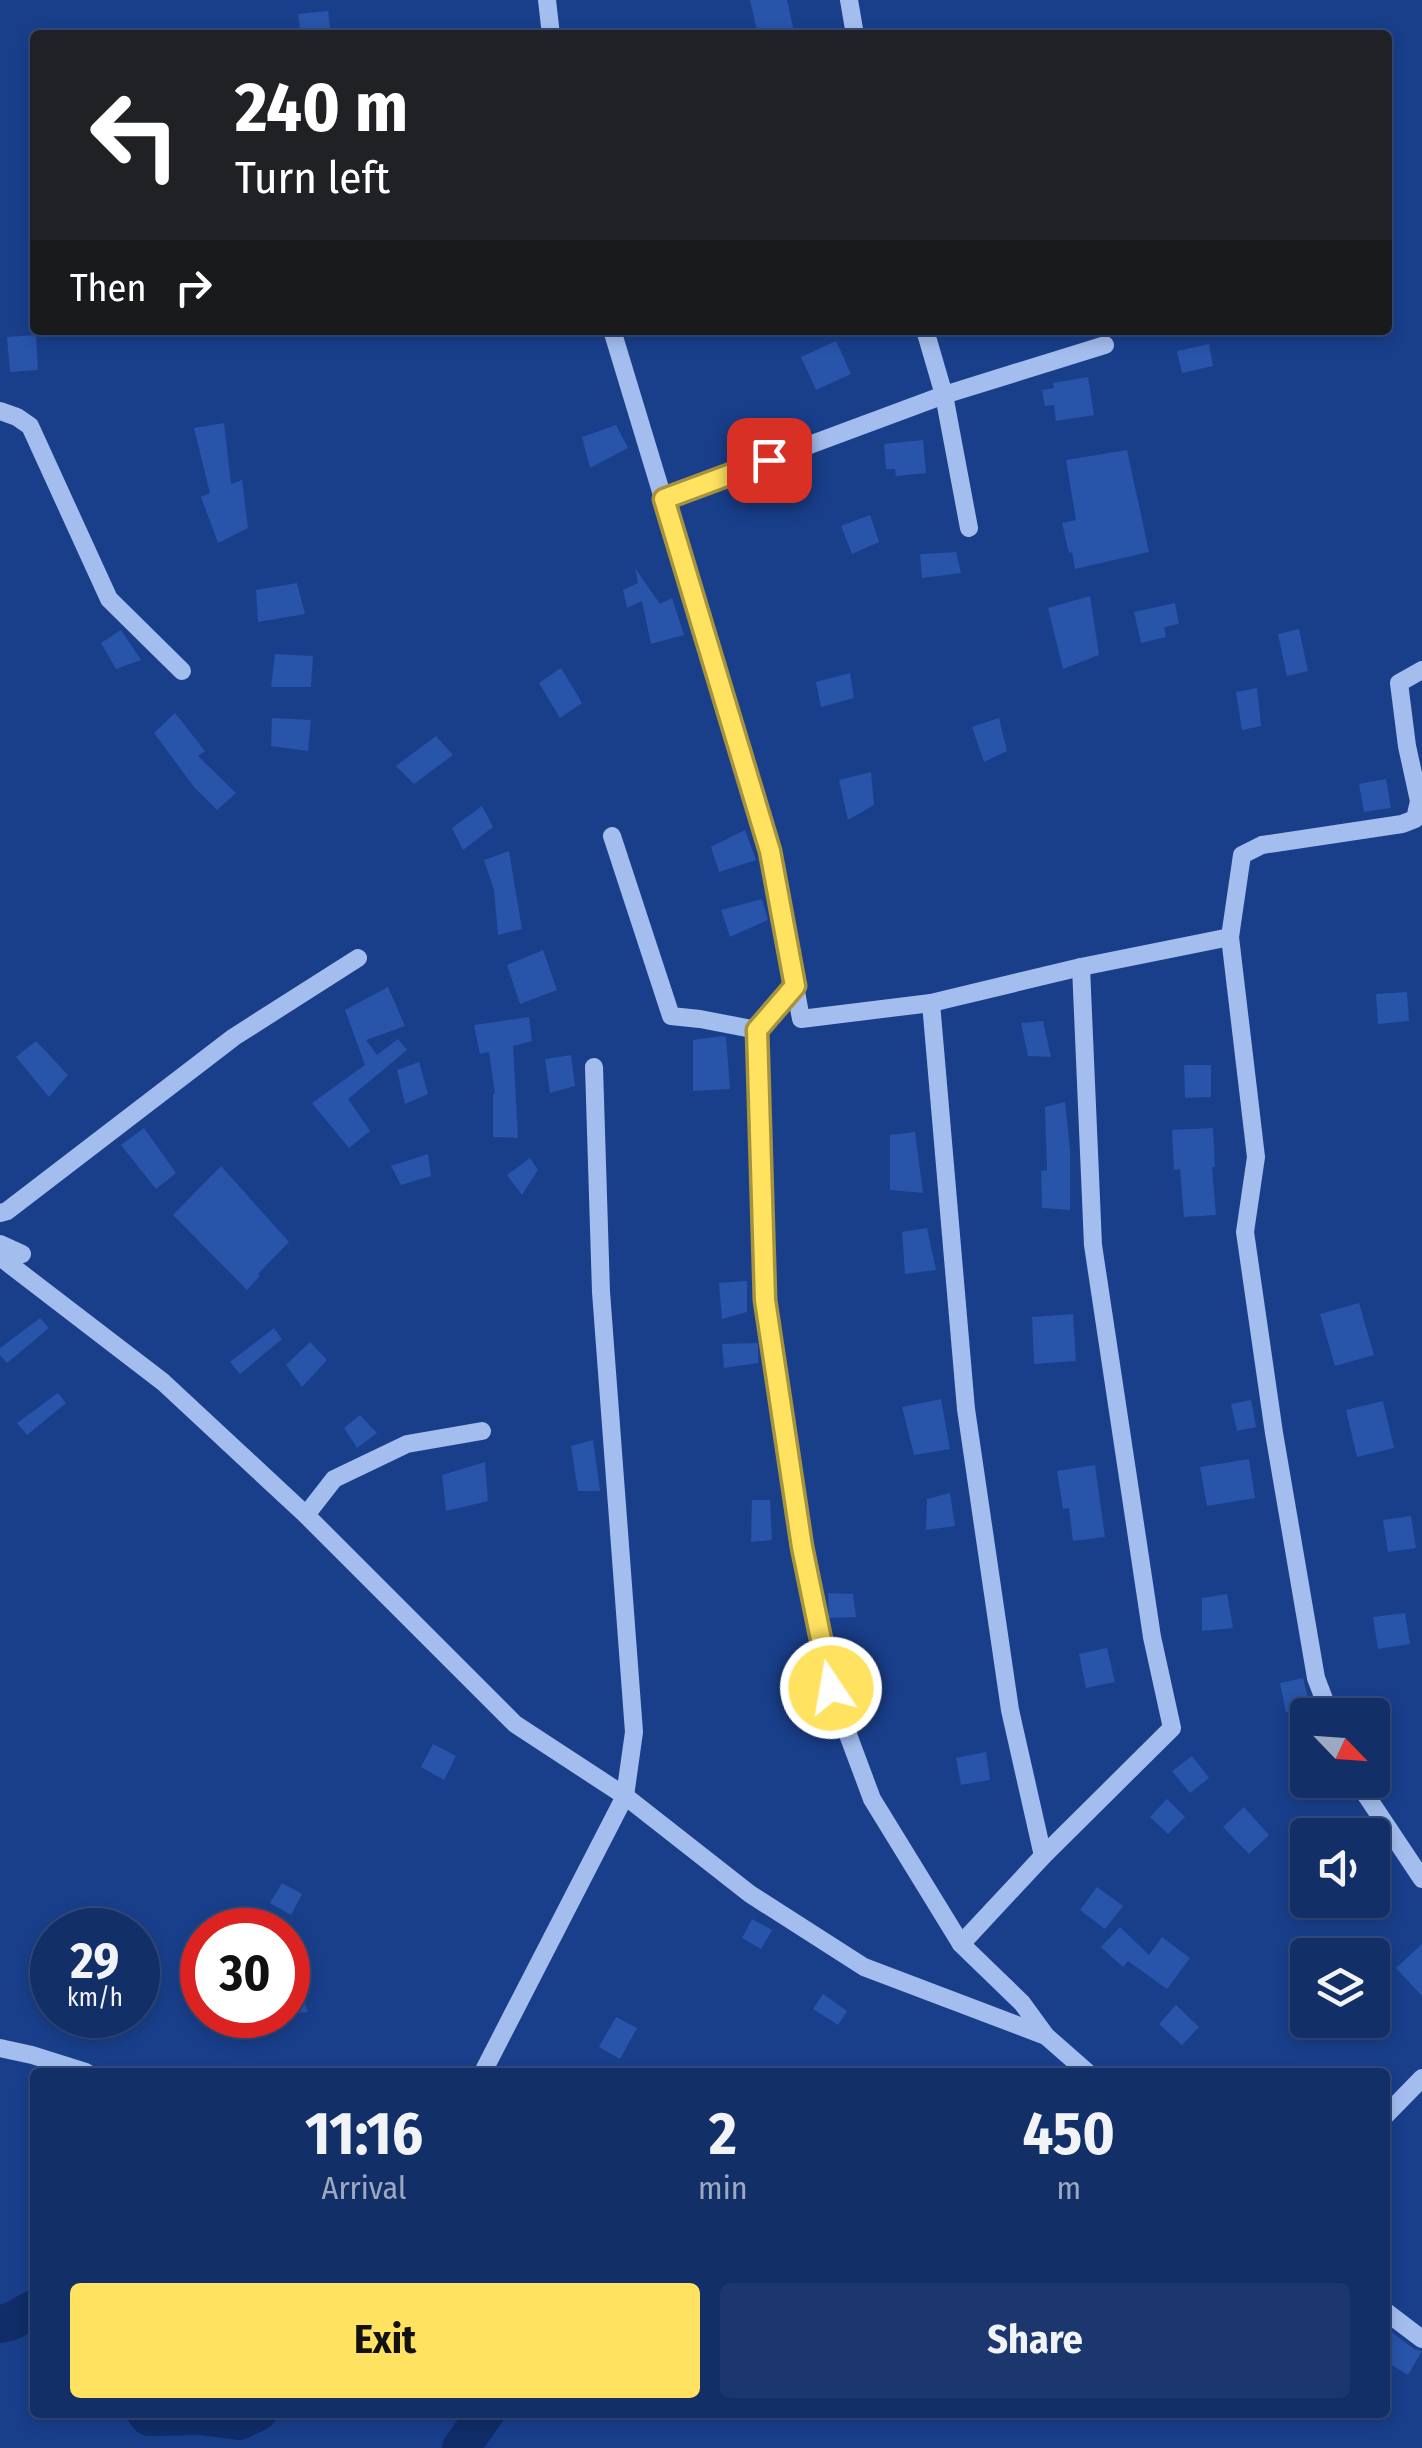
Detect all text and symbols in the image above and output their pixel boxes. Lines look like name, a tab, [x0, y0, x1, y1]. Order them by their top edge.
text: 240 m	[235, 66, 408, 150]
icon: left	[70, 70, 200, 200]
text: Turn left	[235, 151, 390, 205]
icon: right	[166, 260, 221, 315]
text: Then	[70, 265, 146, 311]
pin	[727, 418, 812, 503]
icon: arrive	[742, 433, 797, 488]
position arrow	[779, 1636, 883, 1740]
north arrow	[1290, 1698, 1390, 1798]
map controls	[1290, 1698, 1390, 2038]
button: sound	[1290, 1818, 1390, 1918]
speed limit sign: 30	[180, 1908, 310, 2038]
text: 29	[71, 1931, 119, 1991]
button: layers	[1290, 1938, 1390, 2038]
text: km/h	[67, 1983, 123, 2013]
text: 11:16	[305, 2098, 423, 2170]
text: 2	[709, 2098, 737, 2170]
text: 450	[1023, 2098, 1115, 2170]
text: Arrival	[322, 2169, 406, 2207]
text: min	[698, 2169, 748, 2207]
text: m	[1056, 2169, 1081, 2207]
button: Exit	[70, 2283, 700, 2398]
button: Share	[720, 2283, 1350, 2398]

